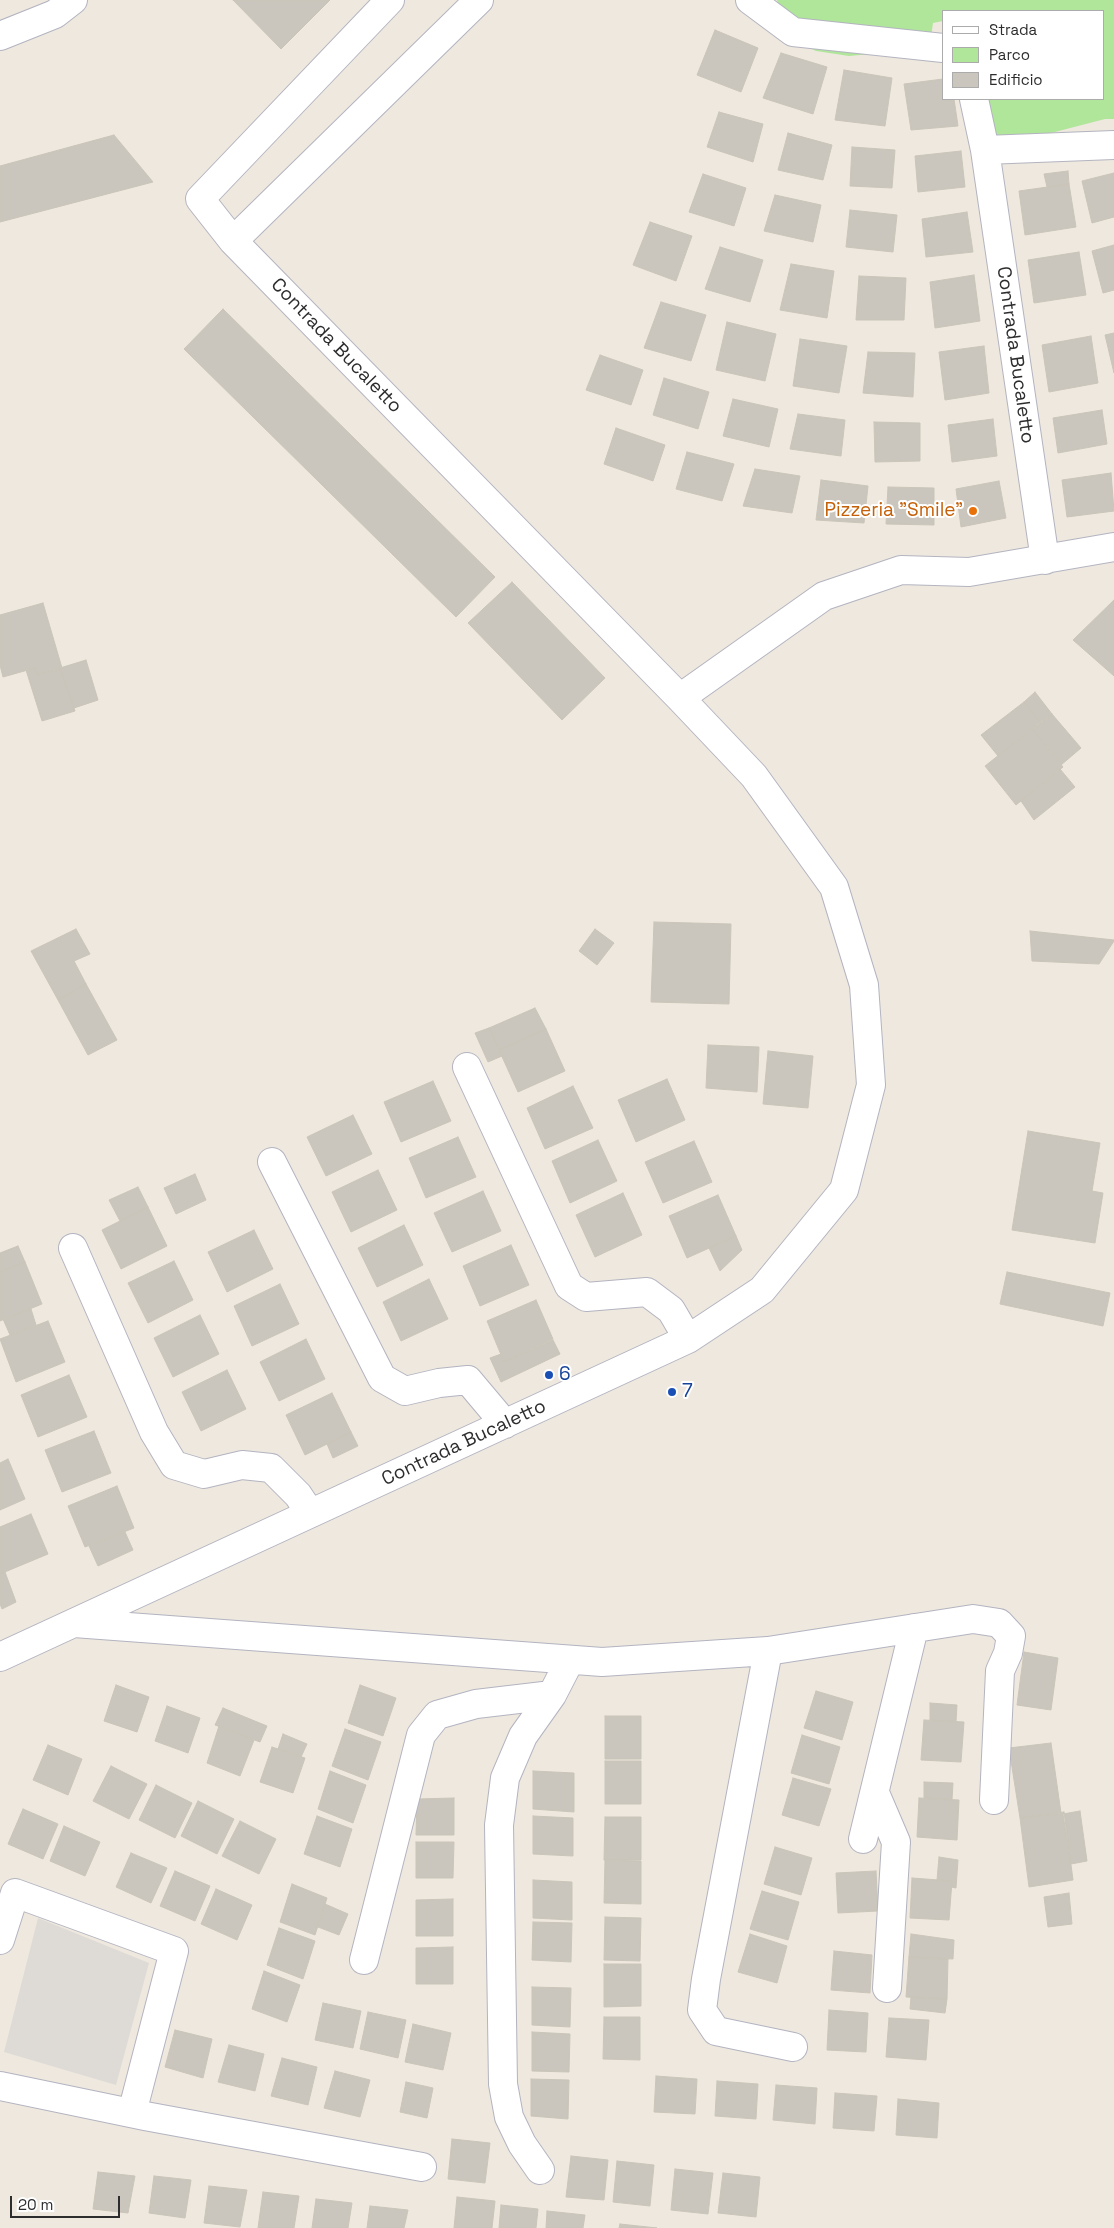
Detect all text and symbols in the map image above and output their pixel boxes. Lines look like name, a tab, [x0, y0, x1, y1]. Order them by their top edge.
legend	[942, 10, 1104, 100]
text: Strada	[989, 20, 1037, 39]
text: Parco	[989, 45, 1030, 64]
text: Edificio	[989, 70, 1043, 89]
street label: Contrada Bucaletto	[991, 265, 1039, 445]
street label: Contrada Bucaletto	[266, 274, 406, 418]
place label: Pizzeria "Smile"	[825, 500, 963, 522]
marker: Pizzeria "Smile"	[967, 505, 979, 517]
place label: 6	[559, 1364, 571, 1386]
marker: 6	[543, 1369, 555, 1381]
place label: 7	[682, 1381, 693, 1403]
marker: 7	[666, 1386, 678, 1398]
street label: Contrada Bucaletto	[378, 1395, 550, 1491]
scale bar	[12, 2186, 122, 2218]
text: 20 m	[18, 2195, 53, 2214]

